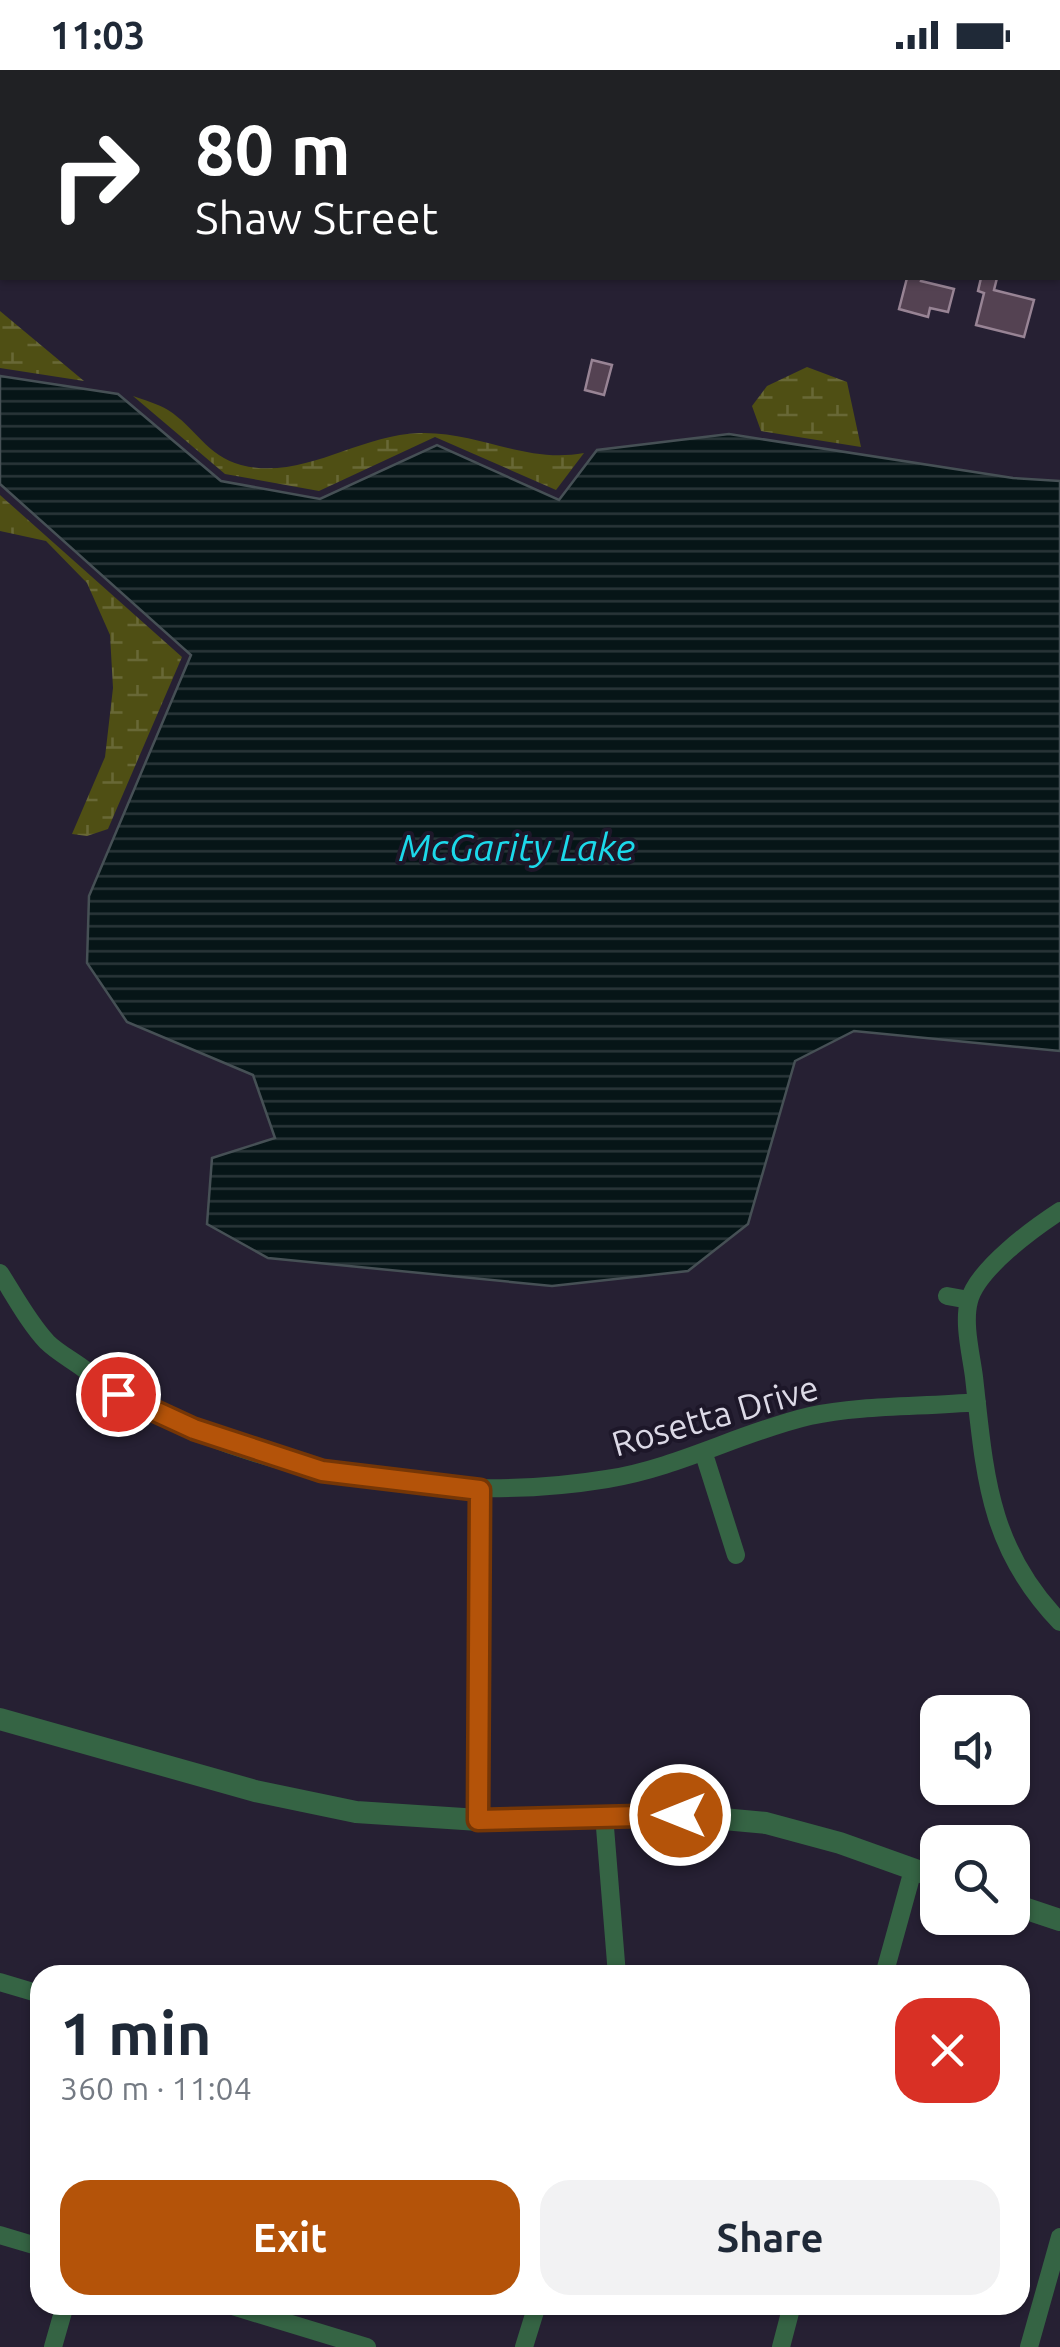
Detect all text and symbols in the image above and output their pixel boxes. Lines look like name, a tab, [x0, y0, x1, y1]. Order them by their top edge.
text: 11:03	[50, 14, 145, 56]
icon: right	[30, 110, 160, 240]
text: 80 m	[195, 110, 351, 188]
text: Shaw Street	[195, 192, 438, 243]
water label: McGarity Lake	[399, 826, 635, 868]
pin	[76, 1352, 161, 1437]
street label: Rosetta Drive	[607, 1366, 823, 1464]
icon: arrive	[91, 1367, 146, 1422]
map controls	[920, 1695, 1030, 1935]
button: sound	[920, 1695, 1030, 1805]
position arrow	[628, 1763, 732, 1867]
button: search	[920, 1825, 1030, 1935]
button: close	[895, 1998, 1000, 2103]
text: 1 min	[60, 1999, 212, 2066]
text: 360 m · 11:04	[60, 2070, 252, 2106]
button: Exit	[60, 2180, 520, 2295]
button: Share	[540, 2180, 1000, 2295]

